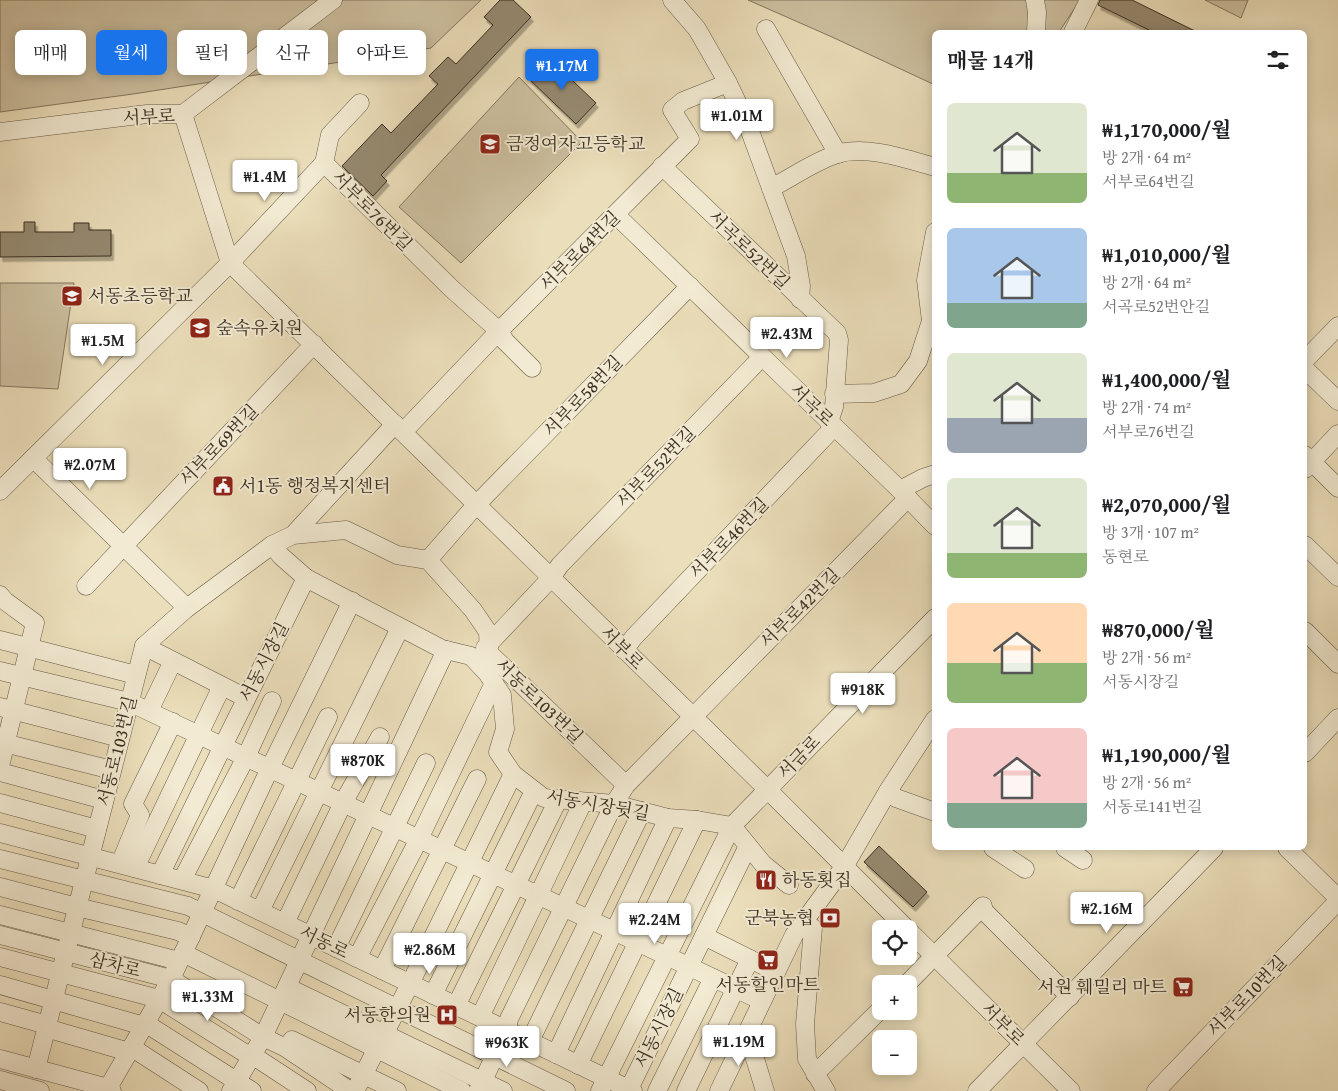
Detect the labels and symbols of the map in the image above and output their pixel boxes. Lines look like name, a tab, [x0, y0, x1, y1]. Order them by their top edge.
pin: ₩1.17M	[521, 48, 603, 91]
pin: ₩1.01M	[696, 98, 778, 141]
street label: 서부로	[122, 102, 176, 131]
place label: 금정여자고등학교	[506, 130, 646, 157]
school or university icon: 금정여자고등학교	[478, 132, 502, 156]
pin: ₩1.4M	[230, 160, 300, 202]
street label: 서부로76번길	[326, 164, 419, 257]
street label: 서부로64번길	[533, 204, 626, 297]
street label: 서곡로52번길	[702, 204, 796, 296]
place label: 서동초등학교	[88, 282, 193, 309]
school or university icon: 서동초등학교	[60, 284, 84, 308]
place label: 숲속유치원	[216, 314, 303, 341]
school or university icon: 숲속유치원	[188, 316, 212, 340]
pin: ₩2.43M	[746, 316, 828, 359]
pin: ₩1.5M	[68, 324, 138, 366]
street label: 서부로58번길	[537, 349, 629, 443]
street label: 서곡로	[784, 377, 840, 432]
street label: 서부로69번길	[173, 398, 265, 492]
street label: 서부로52번길	[610, 420, 702, 514]
pin: ₩2.07M	[49, 448, 131, 490]
place label: 서1동 행정복지센터	[239, 472, 391, 499]
public building icon: 서1동 행정복지센터	[211, 474, 235, 498]
street label: 서부로46번길	[683, 491, 775, 585]
street label: 서부로42번길	[753, 561, 846, 654]
street label: 서동시장길	[232, 617, 295, 707]
street label: 서부로	[594, 620, 650, 676]
street label: 서동로103번길	[489, 652, 589, 750]
pin: ₩918K	[828, 672, 898, 715]
street label: 서동로103번길	[90, 693, 143, 809]
street label: 서금로	[771, 729, 826, 785]
pin: ₩870K	[328, 744, 398, 786]
street label: 서동시장뒷길	[544, 782, 652, 827]
place label: 하동횟집	[782, 866, 852, 893]
restaurant icon: 하동횟집	[754, 868, 778, 892]
pin: ₩2.16M	[1066, 892, 1148, 934]
pin: ₩2.24M	[614, 902, 696, 945]
place label: 군북농협	[744, 904, 814, 931]
bank icon: 군북농협	[818, 906, 842, 930]
street label: 서동로	[295, 918, 354, 965]
pin: ₩2.86M	[389, 932, 471, 975]
street label: 삼차로	[87, 945, 144, 984]
supermarket icon: 서동할인마트	[756, 948, 780, 972]
street label: 서부로10번길	[1201, 949, 1293, 1043]
place label: 서동할인마트	[716, 971, 821, 998]
place label: 서원 훼밀리 마트	[1037, 973, 1168, 1000]
supermarket icon: 서원 훼밀리 마트	[1171, 975, 1195, 999]
pin: ₩1.33M	[167, 980, 249, 1022]
street label: 서동시장길	[627, 983, 690, 1073]
street label: 서부로	[975, 996, 1031, 1052]
place label: 서동한의원	[344, 1001, 431, 1028]
hospital icon: 서동한의원	[435, 1003, 459, 1027]
pin: ₩1.19M	[698, 1024, 780, 1067]
pin: ₩963K	[472, 1026, 542, 1068]

